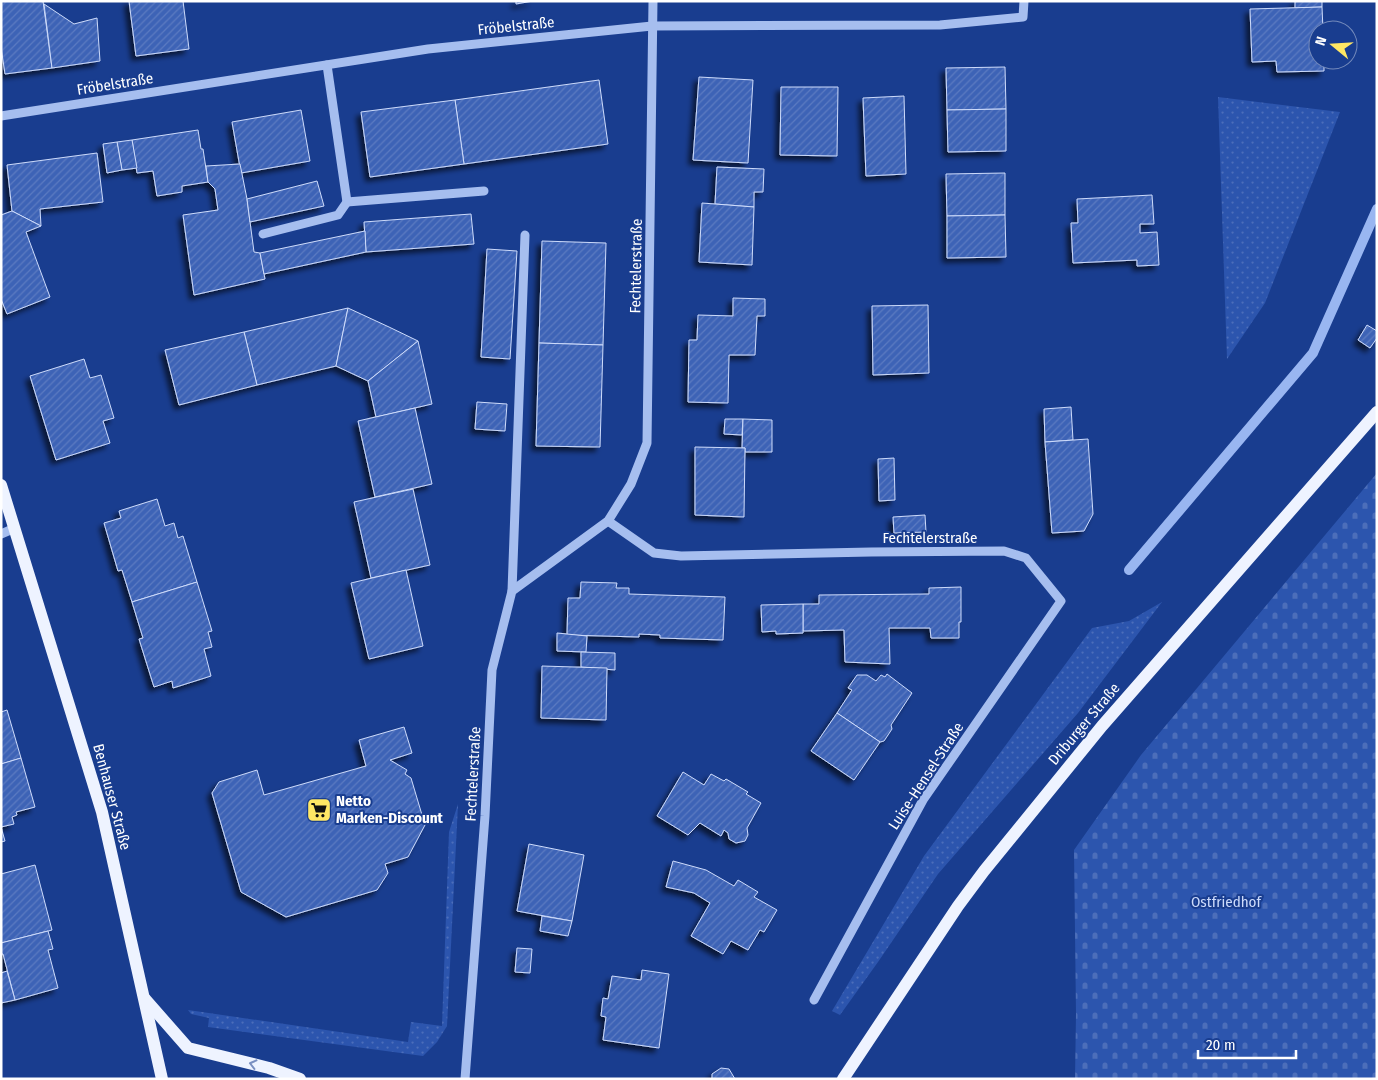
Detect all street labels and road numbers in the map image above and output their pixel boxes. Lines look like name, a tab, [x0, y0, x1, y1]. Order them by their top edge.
street label: Fröbelstraße	[477, 13, 555, 39]
street label: Fröbelstraße	[76, 69, 154, 99]
street label: Fechtelerstraße	[626, 218, 646, 314]
street label: Fechtelerstraße	[882, 529, 978, 547]
street label: Driburger Straße	[1044, 679, 1124, 769]
street label: Luise-Hensel-Straße	[885, 719, 967, 833]
street label: Fechtelerstraße	[462, 726, 484, 822]
street label: Benhauser Straße	[89, 742, 135, 852]

